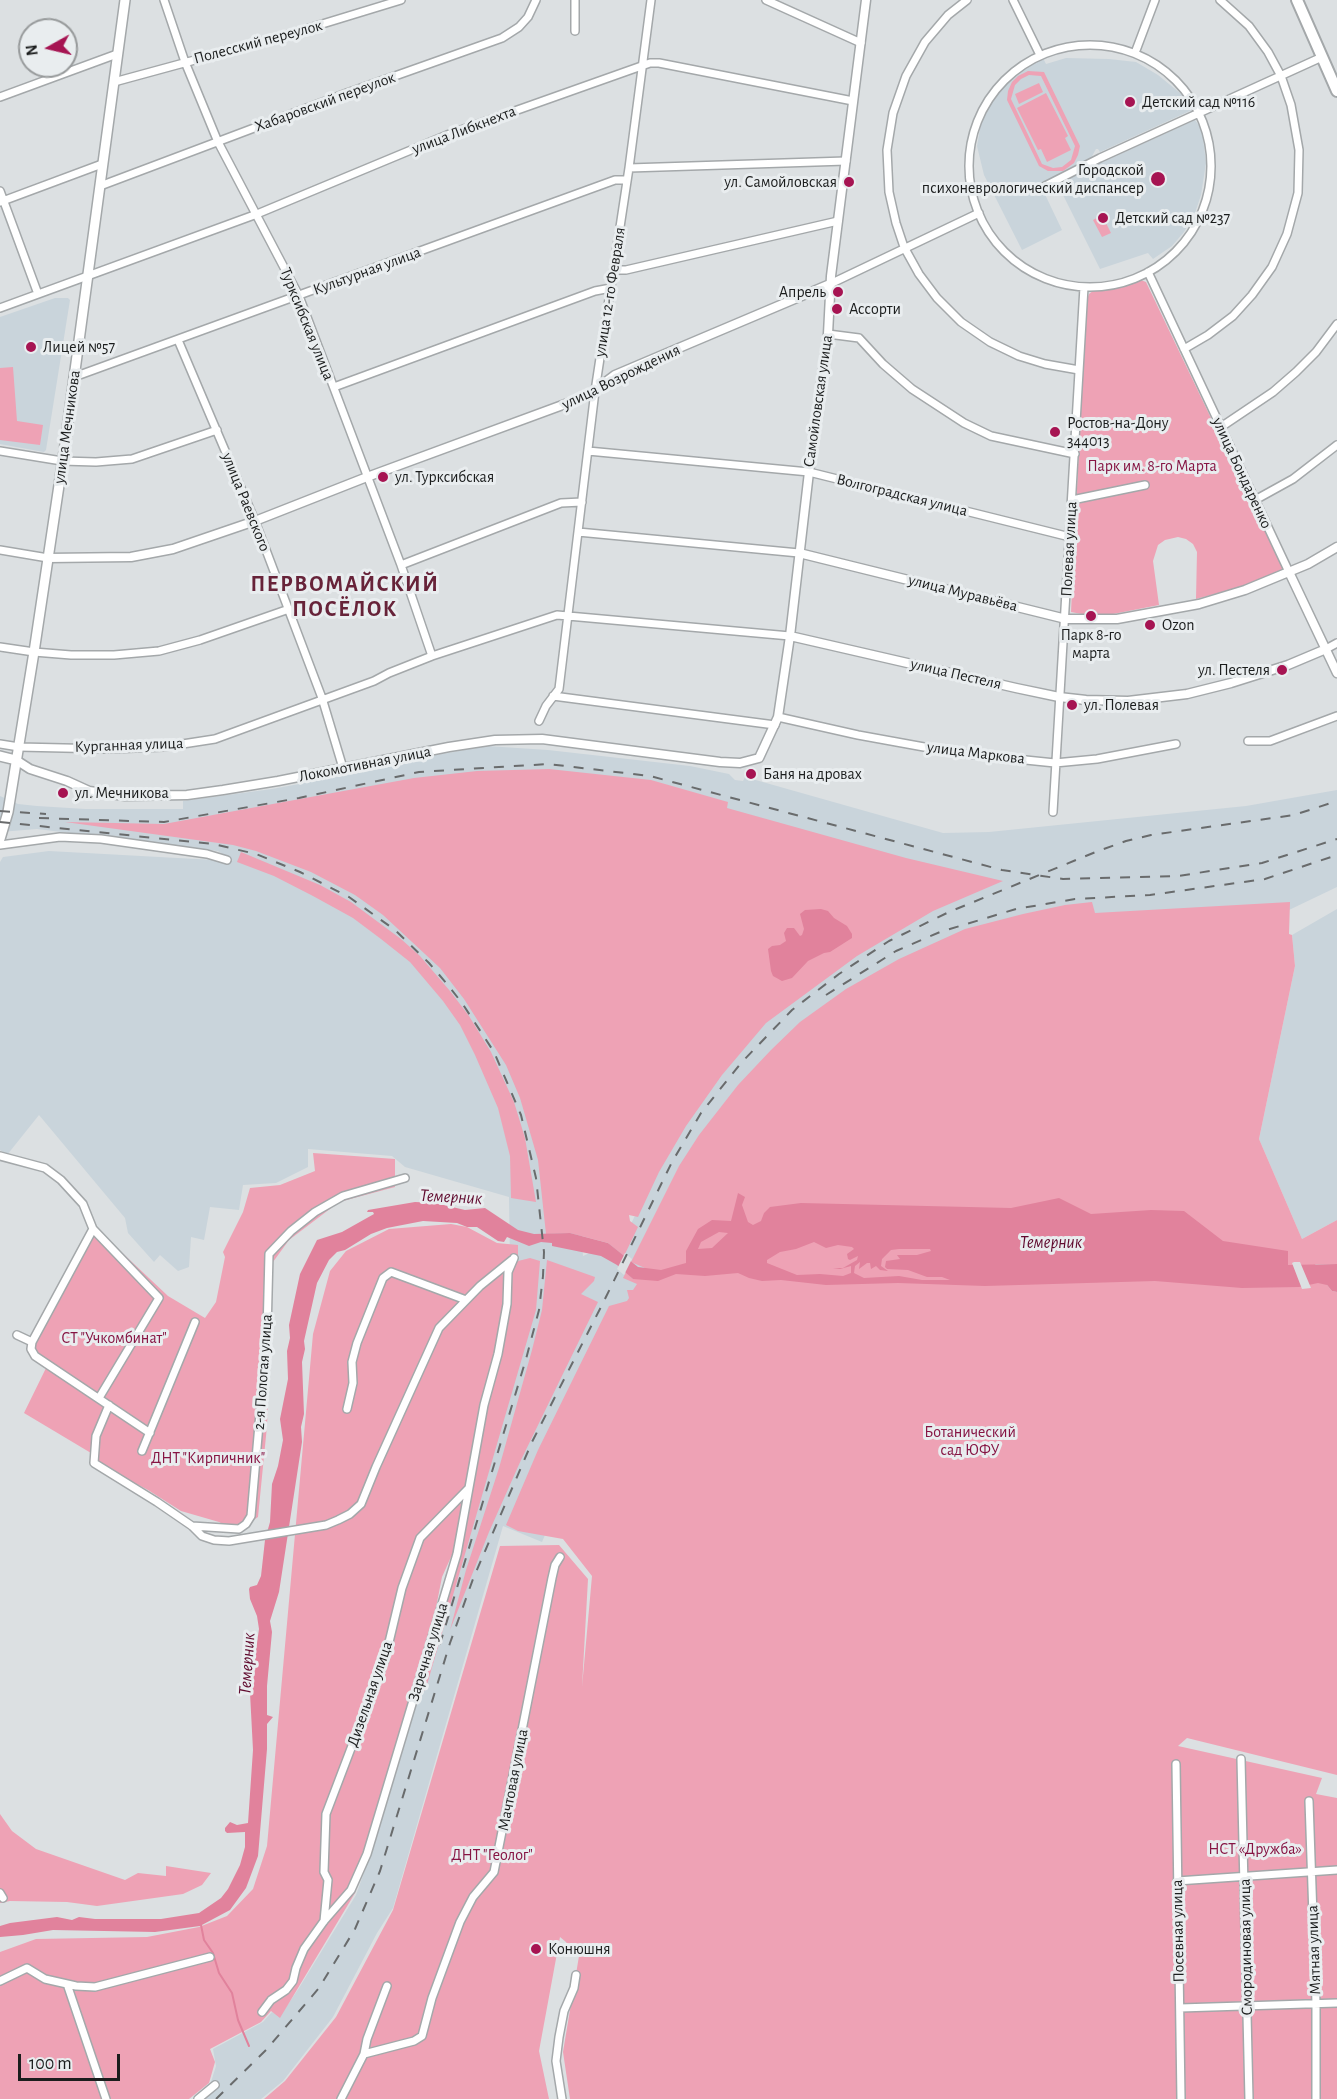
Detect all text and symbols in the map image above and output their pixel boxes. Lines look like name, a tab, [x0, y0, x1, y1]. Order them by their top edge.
street label: Полесский переулок	[192, 16, 324, 68]
north arrow	[18, 18, 78, 78]
text: N	[23, 44, 41, 57]
street label: Хабаровский переулок	[252, 68, 398, 136]
place label: Детский сад №116	[1142, 92, 1255, 112]
marker: Детский сад №116	[1123, 95, 1137, 109]
street label: улица Либкнехта	[409, 101, 519, 159]
place label: Городской психоневрологический диспансер	[922, 160, 1144, 198]
marker: Городской психоневрологический диспансер	[1149, 170, 1167, 188]
place label: ул. Самойловская	[724, 172, 837, 192]
marker: ул. Самойловская	[842, 175, 856, 189]
place label: Детский сад №237	[1115, 208, 1230, 228]
marker: Детский сад №237	[1096, 211, 1110, 225]
street label: улица 12-го Февраля	[590, 226, 630, 358]
street label: Культурная улица	[310, 243, 424, 299]
street label: Турксибская улица	[276, 265, 338, 383]
place label: Апрель	[779, 282, 826, 302]
marker: Апрель	[831, 285, 845, 299]
place label: Ассорти	[849, 299, 901, 319]
marker: Ассорти	[830, 302, 844, 316]
street label: Самойловская улица	[799, 334, 837, 468]
place label: Лицей №57	[43, 337, 115, 357]
marker: Лицей №57	[24, 340, 38, 354]
street label: улица Возрождения	[559, 340, 683, 414]
street label: улица Мечникова	[50, 369, 84, 485]
place label: Ростов-на-Дону 344013	[1067, 413, 1169, 451]
street label: улица Бондаренко	[1208, 415, 1276, 531]
marker: Ростов-на-Дону 344013	[1048, 425, 1062, 439]
street label: улица Раевского	[217, 450, 275, 554]
park label: Парк им. 8-го Марта	[1087, 456, 1217, 476]
place label: ул. Турксибская	[395, 467, 494, 487]
street label: Волгоградская улица	[835, 469, 969, 521]
marker: ул. Турксибская	[376, 470, 390, 484]
street label: Полевая улица	[1057, 501, 1081, 597]
street label: улица Муравьёва	[906, 570, 1020, 616]
district label: ПЕРВОМАЙСКИЙ ПОСЁЛОК	[251, 571, 439, 622]
marker: Парк 8-го марта	[1084, 609, 1098, 623]
place label: Ozon	[1162, 615, 1194, 635]
marker: Ozon	[1143, 618, 1157, 632]
place label: Парк 8-го марта	[1061, 625, 1121, 663]
street label: улица Пестеля	[909, 654, 1003, 694]
place label: ул. Пестеля	[1198, 660, 1270, 680]
marker: ул. Пестеля	[1275, 663, 1289, 677]
place label: ул. Полевая	[1084, 695, 1159, 715]
marker: ул. Полевая	[1065, 698, 1079, 712]
street label: Курганная улица	[74, 734, 184, 756]
street label: улица Маркова	[926, 737, 1026, 769]
street label: Локомотивная улица	[297, 742, 433, 786]
place label: Баня на дровах	[763, 764, 862, 784]
marker: Баня на дровах	[744, 767, 758, 781]
place label: ул. Мечникова	[75, 783, 169, 803]
marker: ул. Мечникова	[56, 786, 70, 800]
water label: Темерник	[419, 1185, 483, 1209]
water label: Темерник	[1020, 1232, 1082, 1254]
street label: 2-я Пологая улица	[249, 1314, 277, 1430]
park label: СТ "Учкомбинат"	[61, 1328, 167, 1348]
park label: Ботанический сад ЮФУ	[924, 1422, 1016, 1460]
park label: ДНТ "Кирпичник"	[151, 1448, 265, 1468]
street label: Заречная улица	[404, 1600, 452, 1704]
water label: Темерник	[234, 1632, 260, 1696]
street label: Дизельная улица	[343, 1639, 397, 1749]
street label: Мачтовая улица	[494, 1727, 532, 1833]
park label: НСТ «Дружба»	[1208, 1839, 1302, 1859]
park label: ДНТ "Геолог"	[451, 1845, 533, 1865]
street label: Смородиновая улица	[1235, 1878, 1257, 2016]
street label: Посевная улица	[1168, 1879, 1188, 1983]
street label: Мятная улица	[1303, 1905, 1325, 1995]
place label: Конюшня	[548, 1939, 611, 1959]
marker: Конюшня	[529, 1942, 543, 1956]
scale bar	[21, 2042, 123, 2080]
text: 100 m	[29, 2055, 72, 2073]

